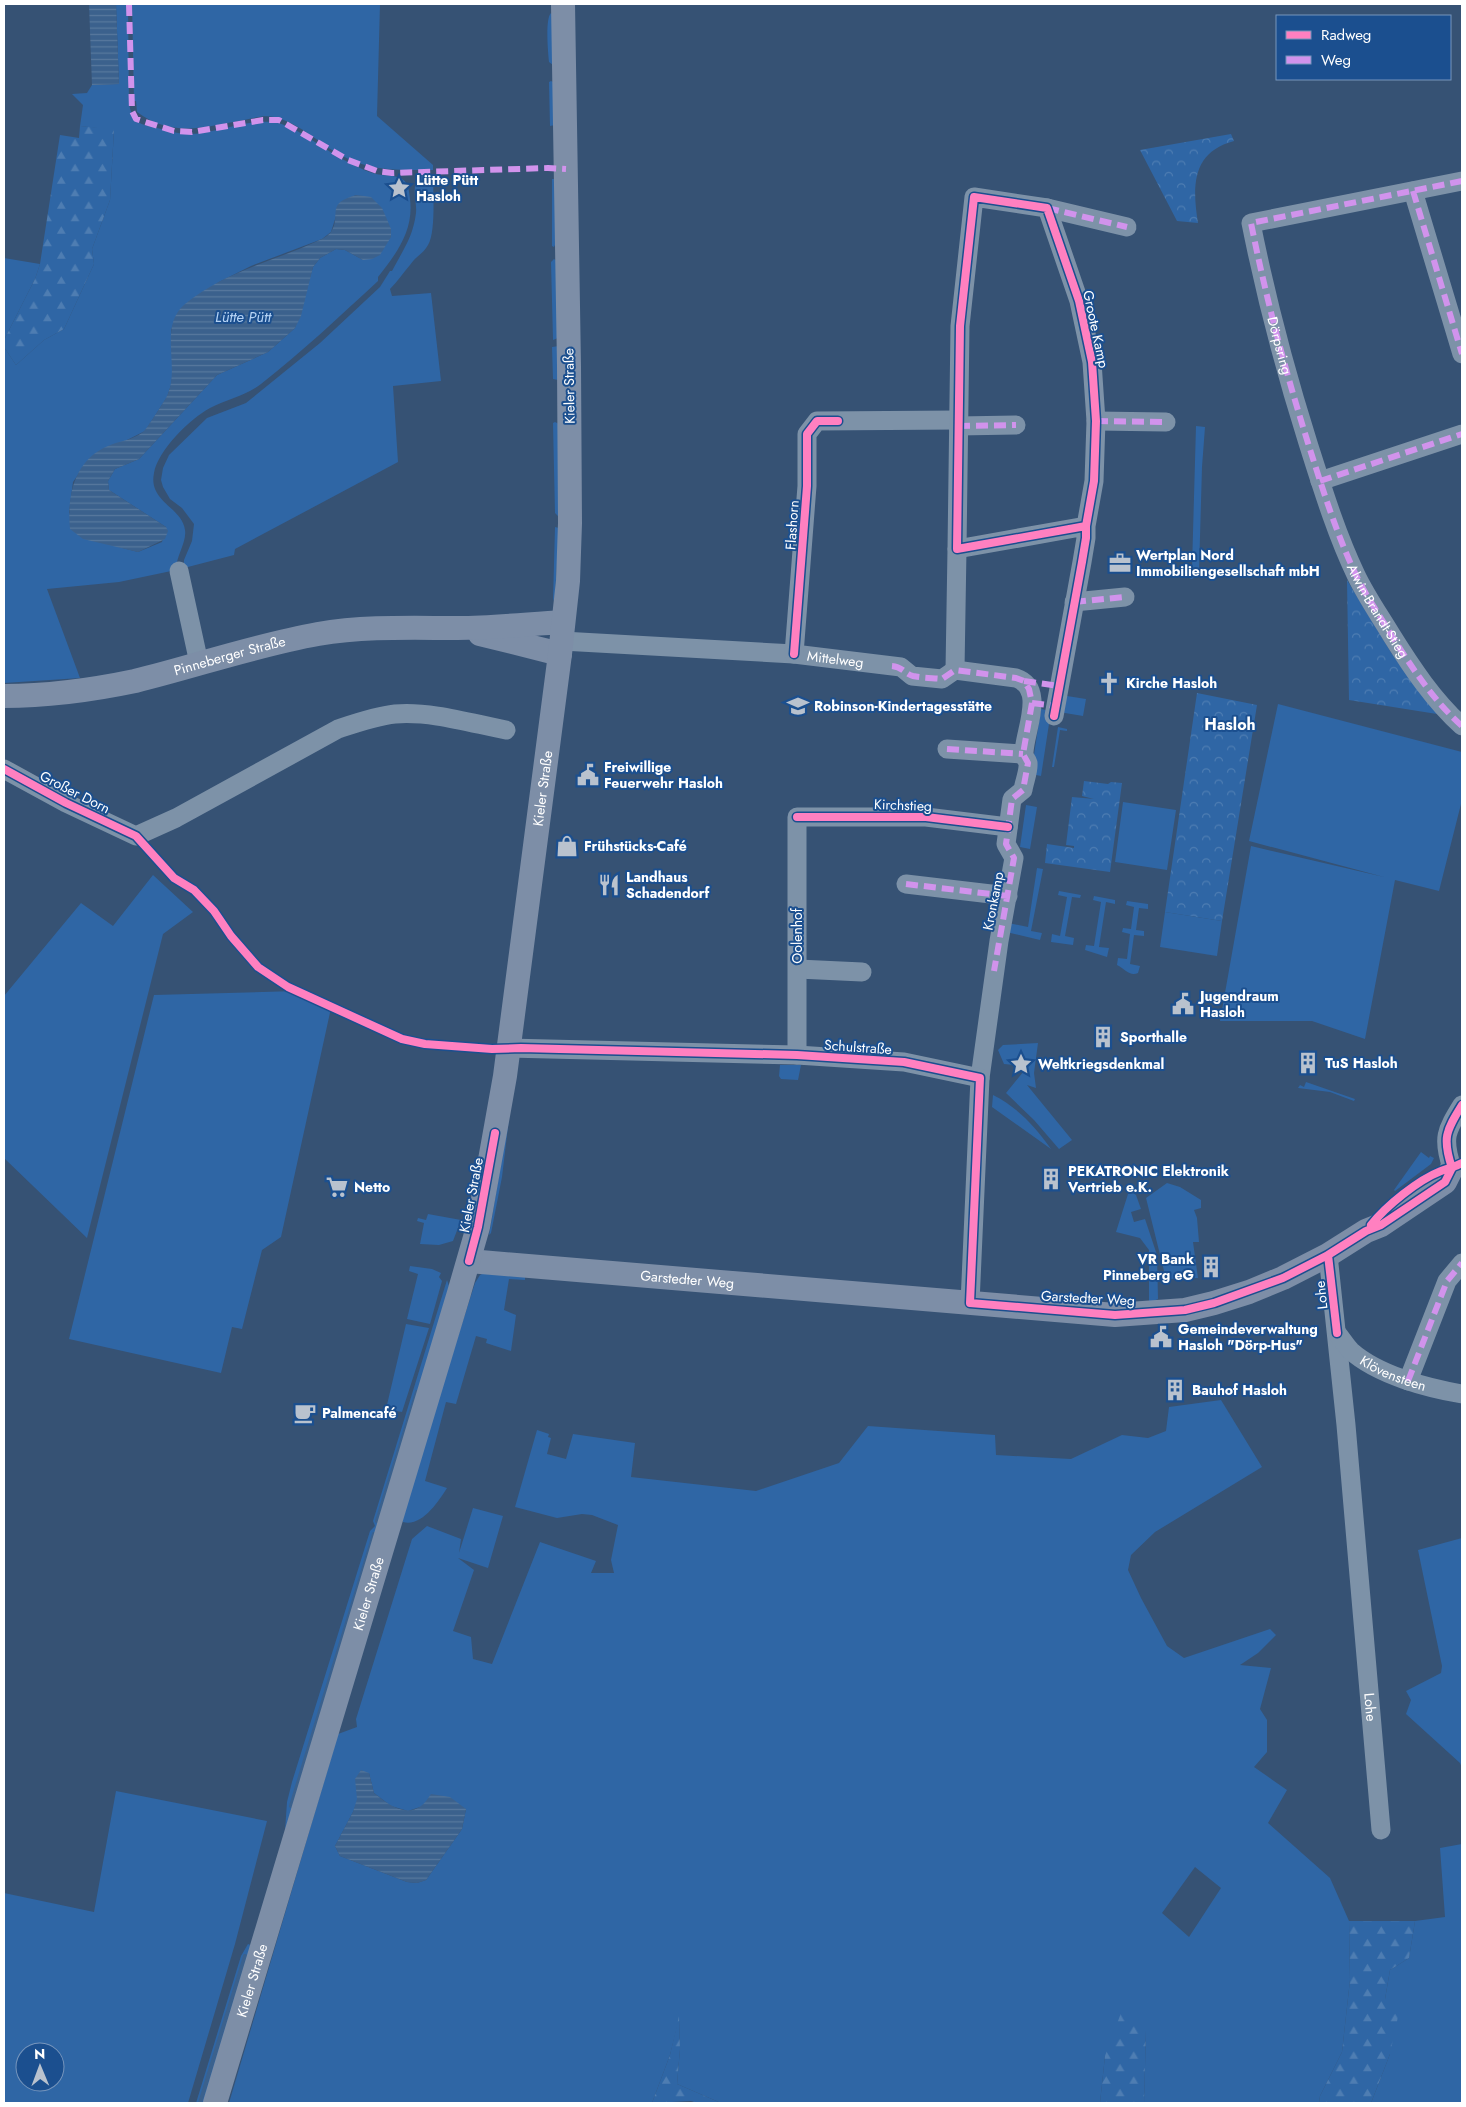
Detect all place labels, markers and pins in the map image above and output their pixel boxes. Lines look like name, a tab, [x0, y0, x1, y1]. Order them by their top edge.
place label: Lütte Pütt Hasloh	[416, 170, 479, 206]
place icon: Lütte Pütt Hasloh	[386, 175, 412, 201]
place label: Wertplan Nord Immobiliengesellschaft mbH	[1136, 545, 1320, 581]
office icon: Wertplan Nord Immobiliengesellschaft mbH	[1107, 550, 1133, 576]
church icon: Kirche Hasloh	[1096, 670, 1122, 696]
place label: Kirche Hasloh	[1126, 673, 1217, 693]
school or university icon: Robinson-Kindertagesstätte	[785, 693, 811, 719]
place label: Robinson-Kindertagesstätte	[814, 696, 992, 716]
place label: Freiwillige Feuerwehr Hasloh	[604, 757, 723, 793]
public building icon: Freiwillige Feuerwehr Hasloh	[575, 762, 601, 788]
shop icon: Frühstücks-Café	[554, 833, 580, 859]
place label: Frühstücks-Café	[584, 836, 687, 856]
place label: Landhaus Schadendorf	[626, 867, 711, 903]
restaurant icon: Landhaus Schadendorf	[596, 872, 622, 898]
place label: Jugendraum Hasloh	[1197, 986, 1279, 1022]
public building icon: Jugendraum Hasloh	[1170, 991, 1196, 1017]
building icon: Sporthalle	[1090, 1024, 1116, 1050]
place label: Sporthalle	[1120, 1027, 1187, 1047]
building icon: TuS Hasloh	[1295, 1050, 1321, 1076]
place icon: Weltkriegsdenkmal	[1008, 1051, 1034, 1077]
place label: TuS Hasloh	[1325, 1053, 1398, 1073]
place label: Weltkriegsdenkmal	[1038, 1054, 1164, 1074]
place label: PEKATRONIC Elektronik Vertrieb e.K.	[1067, 1161, 1229, 1197]
building icon: PEKATRONIC Elektronik Vertrieb e.K.	[1038, 1166, 1064, 1192]
supermarket icon: Netto	[324, 1174, 350, 1200]
place label: Netto	[354, 1177, 390, 1197]
place label: VR Bank Pinneberg eG	[1103, 1249, 1194, 1285]
building icon: VR Bank Pinneberg eG	[1198, 1254, 1224, 1280]
place label: Gemeindeverwaltung Hasloh "Dörp-Hus"	[1178, 1319, 1318, 1355]
public building icon: Gemeindeverwaltung Hasloh "Dörp-Hus"	[1148, 1324, 1174, 1350]
building icon: Bauhof Hasloh	[1162, 1377, 1188, 1403]
place label: Bauhof Hasloh	[1192, 1380, 1287, 1400]
cafe icon: Palmencafé	[292, 1400, 318, 1426]
place label: Palmencafé	[322, 1403, 396, 1423]

